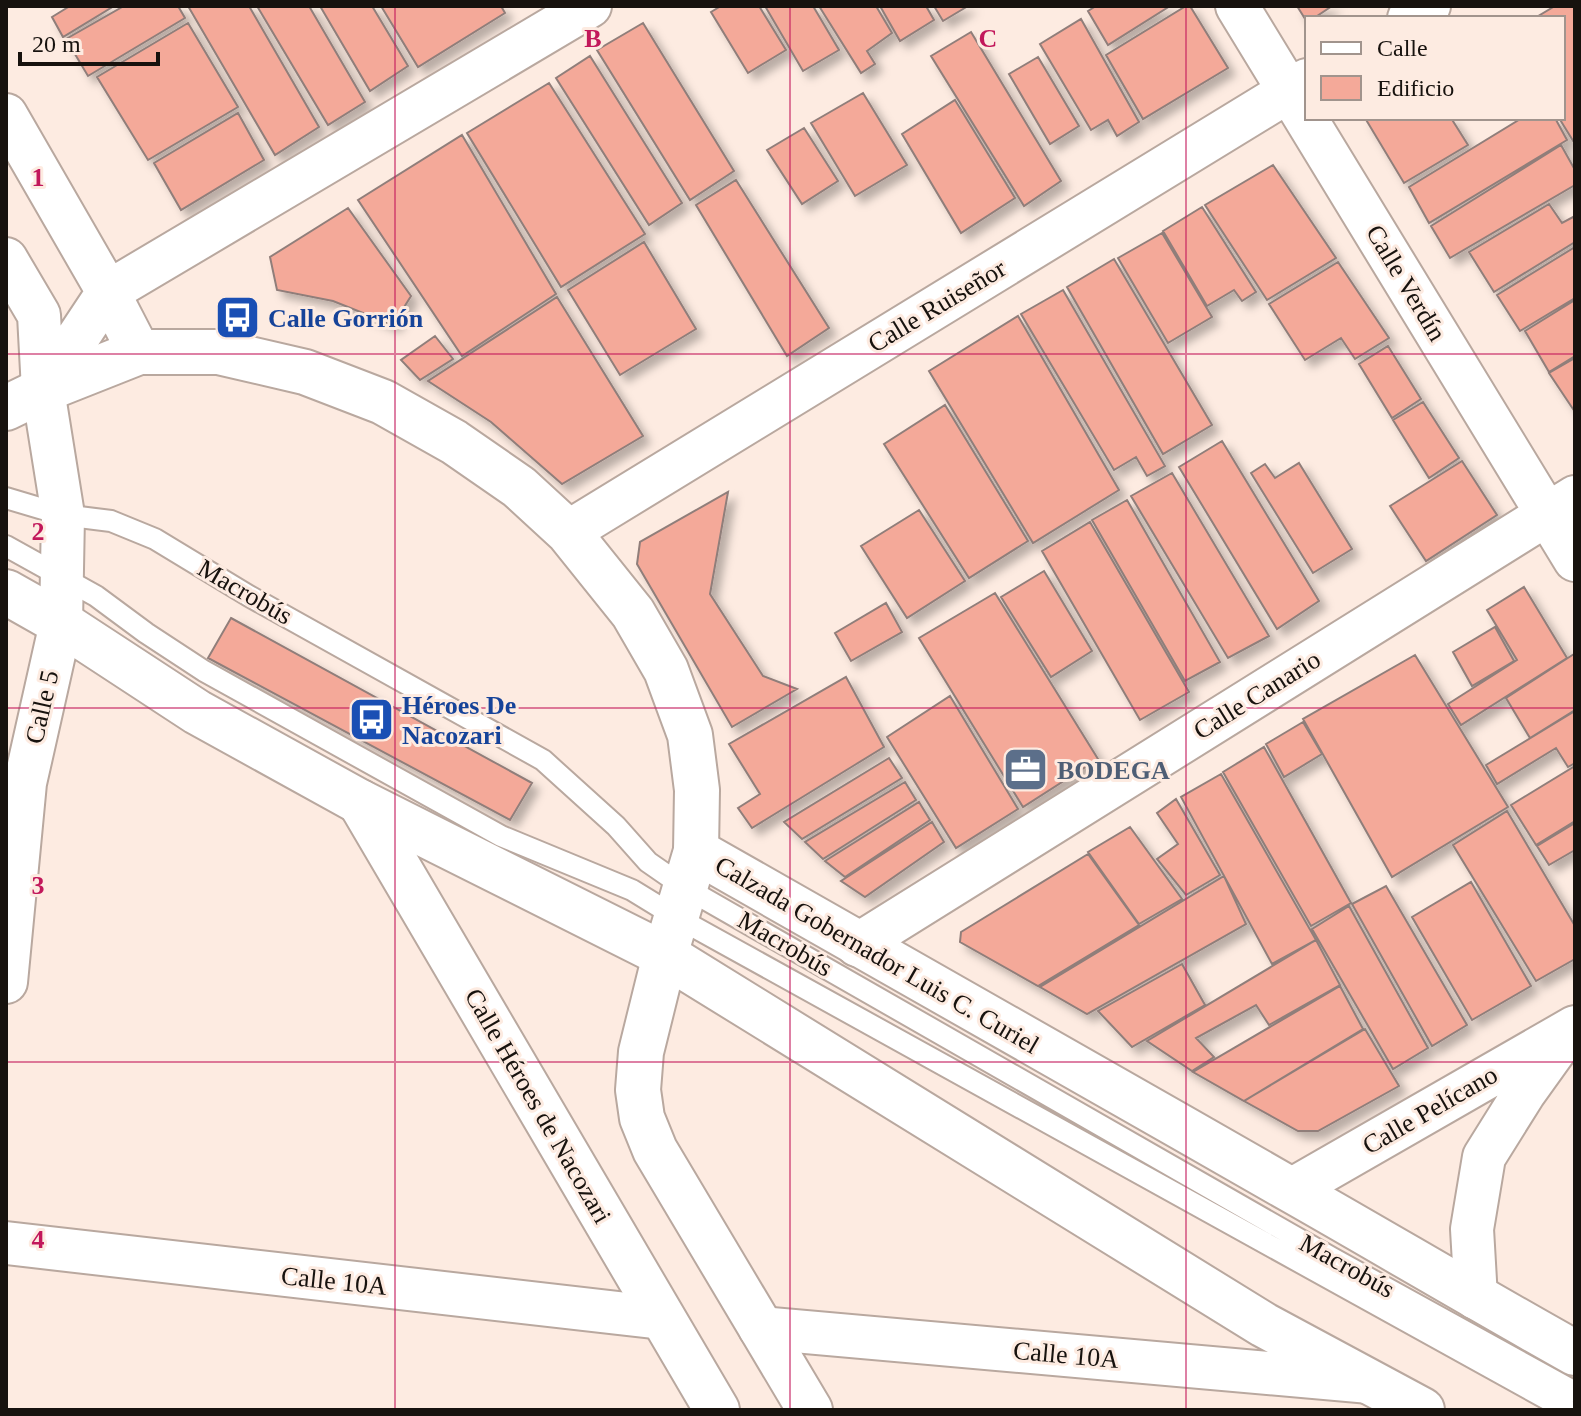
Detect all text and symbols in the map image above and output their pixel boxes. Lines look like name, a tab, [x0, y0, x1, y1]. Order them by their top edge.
scale bar	[20, 16, 158, 66]
legend	[1305, 16, 1565, 120]
text: B	[584, 24, 602, 53]
text: C	[979, 24, 997, 53]
text: 20 m	[32, 31, 81, 57]
text: Calle	[1377, 35, 1428, 61]
text: Edificio	[1377, 75, 1454, 101]
text: 1	[32, 163, 45, 192]
street label: Calle Verdín	[1360, 220, 1452, 346]
street label: Calle Ruiseñor	[863, 253, 1011, 358]
bus stop icon: Calle Gorrión	[213, 294, 261, 342]
place label: Calle Gorrión	[268, 304, 424, 333]
text: 2	[32, 517, 45, 546]
street label: Macrobús	[193, 553, 297, 631]
street label: Calle Canario	[1188, 645, 1326, 745]
street label: Calle 5	[20, 668, 64, 746]
place label: Héroes De Nacozari	[402, 691, 516, 750]
bus stop icon: Héroes De Nacozari	[347, 696, 395, 744]
office icon: BODEGA	[1002, 746, 1050, 794]
place label: BODEGA	[1057, 756, 1170, 785]
street label: Calzada Gobernador Luis C. Curiel	[710, 850, 1044, 1060]
text: 3	[32, 871, 45, 900]
street label: Macrobús	[733, 905, 837, 983]
street label: Calle Héroes de Nacozari	[459, 983, 617, 1229]
street label: Calle Pelícano	[1357, 1060, 1503, 1160]
text: 4	[32, 1225, 45, 1254]
street label: Macrobús	[1294, 1228, 1400, 1304]
street label: Calle 10A	[280, 1261, 389, 1301]
street label: Calle 10A	[1012, 1336, 1120, 1374]

